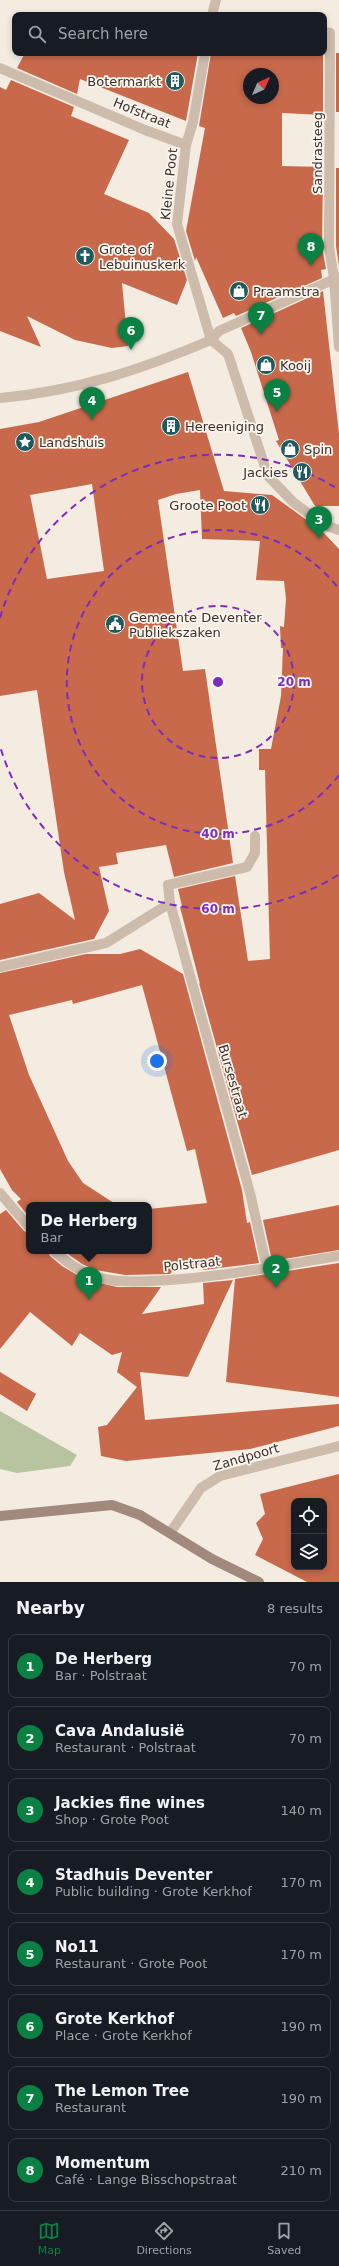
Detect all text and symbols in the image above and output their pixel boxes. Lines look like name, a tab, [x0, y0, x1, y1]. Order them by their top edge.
search box	[12, 12, 327, 56]
icon: search	[26, 23, 48, 45]
text: Search here	[58, 25, 148, 43]
north arrow	[243, 68, 279, 104]
building icon: Botermarkt	[164, 70, 186, 92]
place label: Botermarkt	[87, 74, 161, 89]
street label: Hofstraat	[111, 95, 173, 131]
street label: Sandrasteeg	[310, 112, 325, 194]
street label: Kleine Poot	[158, 147, 180, 221]
pin: 8	[298, 233, 324, 266]
place label: Grote of Lebuinuskerk	[99, 242, 186, 272]
church icon: Grote of Lebuinuskerk	[74, 245, 96, 267]
shop icon: Praamstra	[228, 280, 250, 302]
place label: Praamstra	[253, 284, 320, 299]
pin: 7	[248, 302, 274, 335]
pin: 6	[118, 317, 144, 350]
shop icon: Kooij	[255, 354, 277, 376]
place label: Kooij	[280, 358, 311, 373]
pin: 5	[264, 379, 290, 412]
pin: 4	[79, 387, 105, 420]
building icon: Hereeniging	[160, 415, 182, 437]
place label: Hereeniging	[185, 419, 264, 434]
place icon: Landshuis	[14, 431, 36, 453]
place label: Landshuis	[39, 435, 105, 450]
shop icon: Spin	[279, 438, 301, 460]
place label: Spin	[304, 442, 332, 457]
restaurant icon: Jackies	[291, 461, 313, 483]
place label: Jackies	[242, 465, 288, 480]
restaurant icon: Groote Poot	[249, 494, 271, 516]
place label: Groote Poot	[169, 498, 246, 513]
pin: 3	[306, 506, 332, 539]
place label: Gemeente Deventer Publiekszaken	[129, 610, 262, 640]
public building icon: Gemeente Deventer Publiekszaken	[104, 613, 126, 635]
centre of rings	[211, 675, 225, 689]
text: 20 m	[277, 675, 311, 689]
text: 40 m	[201, 827, 235, 841]
text: 60 m	[201, 902, 235, 916]
street label: Bursestraat	[215, 1043, 251, 1119]
your location	[147, 1051, 167, 1071]
popup	[26, 1202, 152, 1254]
text: De Herberg	[40, 1212, 138, 1230]
text: Bar	[40, 1230, 63, 1245]
street label: Polstraat	[163, 1254, 221, 1274]
pin: 2	[263, 1255, 289, 1288]
pin: 1	[76, 1267, 102, 1300]
street label: Zandpoort	[211, 1440, 281, 1474]
map controls	[291, 1498, 327, 1570]
button: locate	[291, 1498, 327, 1534]
button: layers	[291, 1534, 327, 1570]
text: Nearby	[16, 1598, 85, 1618]
text: 8 results	[267, 1601, 323, 1616]
text: De Herberg	[55, 1650, 152, 1668]
text: 1	[25, 1659, 35, 1674]
text: 70 m	[289, 1659, 322, 1674]
text: Bar · Polstraat	[55, 1668, 147, 1683]
text: Cava Andalusië	[55, 1722, 184, 1740]
text: 2	[25, 1731, 35, 1746]
text: 70 m	[289, 1731, 322, 1746]
text: Restaurant · Polstraat	[55, 1740, 196, 1755]
text: Jackies fine wines	[55, 1794, 205, 1812]
text: 3	[25, 1803, 35, 1818]
text: 140 m	[280, 1803, 322, 1818]
text: Shop · Grote Poot	[55, 1812, 169, 1827]
text: Stadhuis Deventer	[55, 1866, 212, 1884]
text: 4	[25, 1875, 35, 1890]
text: 170 m	[280, 1875, 322, 1890]
text: Public building · Grote Kerkhof	[55, 1884, 252, 1899]
text: No11	[55, 1938, 99, 1956]
text: 5	[25, 1947, 35, 1962]
text: 170 m	[280, 1947, 322, 1962]
text: Restaurant · Grote Poot	[55, 1956, 207, 1971]
text: Grote Kerkhof	[55, 2010, 174, 2028]
text: 6	[25, 2019, 35, 2034]
text: 190 m	[280, 2019, 322, 2034]
text: Place · Grote Kerkhof	[55, 2028, 192, 2043]
text: The Lemon Tree	[55, 2082, 189, 2100]
text: 7	[25, 2091, 35, 2106]
text: 190 m	[280, 2091, 322, 2106]
text: Restaurant	[55, 2100, 126, 2115]
text: Momentum	[55, 2154, 150, 2172]
text: 8	[25, 2163, 35, 2178]
text: 210 m	[280, 2163, 322, 2178]
text: Café · Lange Bisschopstraat	[55, 2172, 237, 2187]
tab: Map	[38, 2220, 61, 2257]
tab: Directions	[136, 2220, 192, 2257]
tab: Saved	[267, 2220, 301, 2257]

